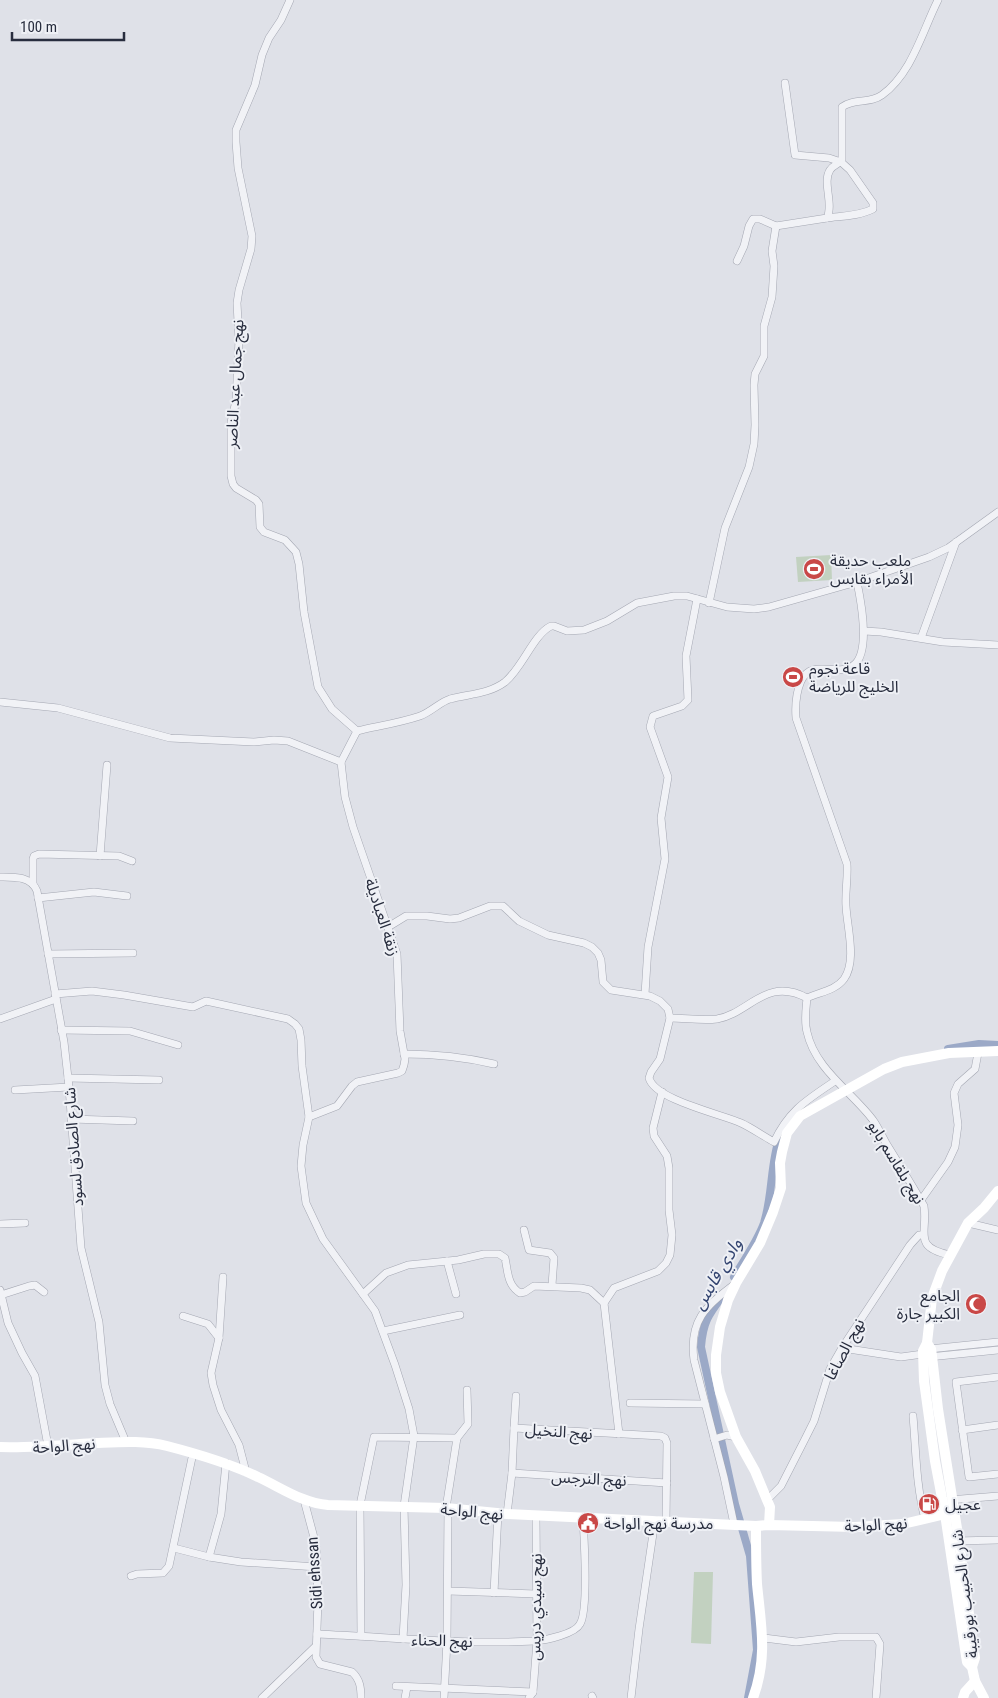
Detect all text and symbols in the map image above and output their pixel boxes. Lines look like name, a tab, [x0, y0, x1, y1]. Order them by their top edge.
scale bar	[12, 10, 125, 42]
text: 100 m	[20, 18, 57, 36]
street label: نهج جمال عبد الناصر	[222, 319, 250, 450]
place label: ملعب حديقة الأمراء بقابس	[830, 551, 913, 588]
sports icon: ملعب حديقة الأمراء بقابس	[802, 557, 826, 581]
place label: قاعة نجوم الخليج للرياضة	[809, 659, 898, 699]
sports icon: قاعة نجوم الخليج للرياضة	[781, 665, 805, 689]
street label: زنقة العباديلة	[361, 876, 404, 958]
street label: شارع الصادق لسود	[60, 1087, 90, 1207]
street label: نهج بلقاسم بابو	[862, 1117, 929, 1209]
water label: وادي قابس	[687, 1234, 750, 1315]
place label: الجامع الكبير جارة	[897, 1286, 960, 1323]
mosque icon: الجامع الكبير جارة	[964, 1292, 988, 1316]
street label: نهج الصاغا	[820, 1315, 871, 1385]
street label: نهج النخيل	[524, 1420, 593, 1446]
street label: نهج الواحة	[32, 1434, 96, 1460]
street label: نهج النرجس	[551, 1467, 627, 1493]
fuel station icon: عجيل	[917, 1492, 941, 1516]
place label: عجيل	[945, 1495, 981, 1514]
street label: نهج الواحة	[439, 1499, 504, 1527]
public building icon: مدرسة نهج الواحة	[576, 1511, 600, 1535]
street label: نهج الواحة	[844, 1513, 908, 1539]
place label: مدرسة نهج الواحة	[604, 1514, 713, 1536]
street label: شارع الحبيب بورقيبة	[947, 1528, 985, 1659]
street label: Sidi ehssan	[302, 1536, 327, 1610]
street label: نهج سيدي دريس	[525, 1553, 549, 1661]
street label: نهج الحناء	[411, 1630, 473, 1654]

